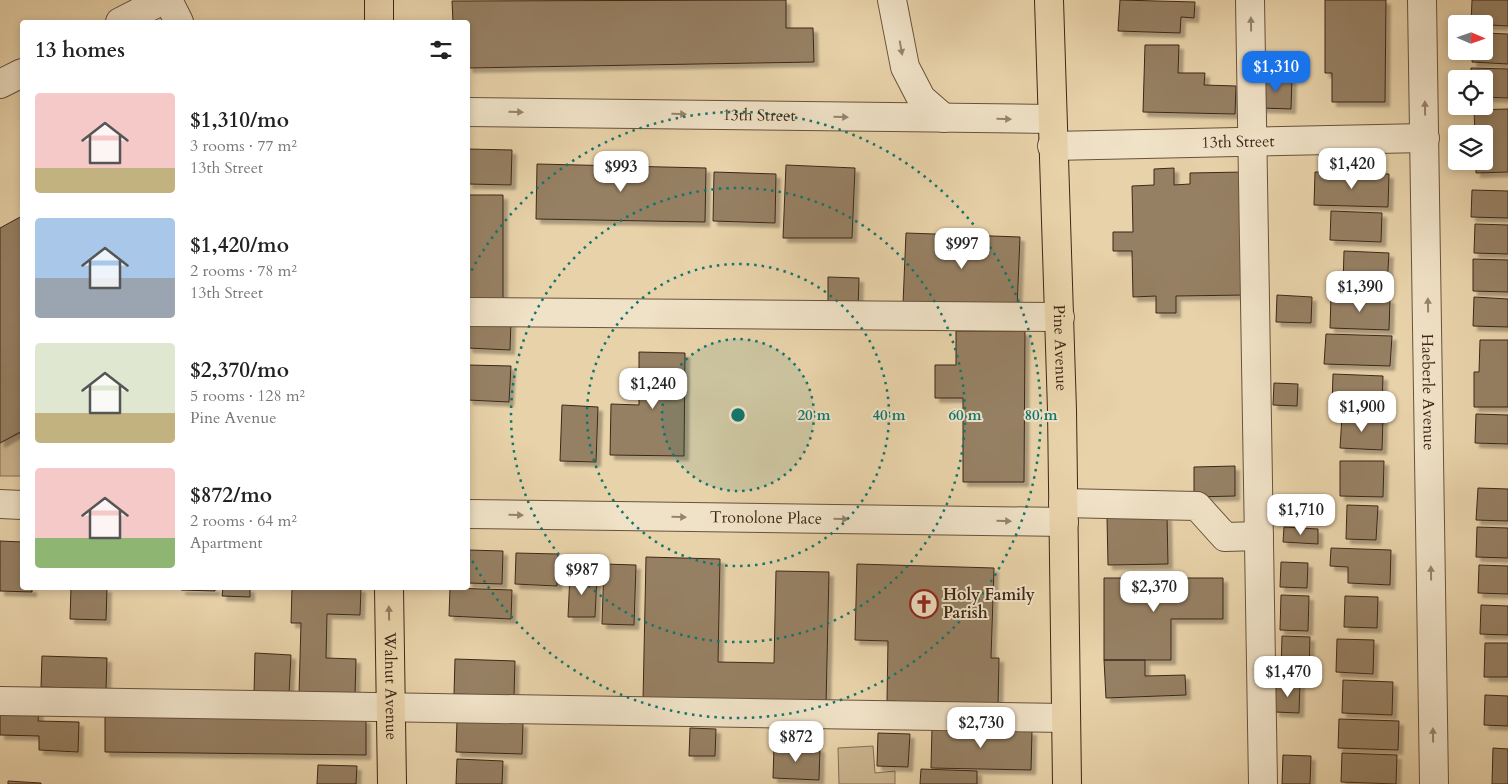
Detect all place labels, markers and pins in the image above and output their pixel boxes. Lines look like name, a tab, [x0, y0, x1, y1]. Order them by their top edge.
pin: $1,310	[1235, 51, 1317, 93]
pin: $1,420	[1311, 148, 1393, 190]
pin: $993	[591, 150, 651, 193]
pin: $997	[932, 228, 992, 270]
pin: $1,390	[1319, 270, 1401, 313]
pin: $1,240	[612, 368, 694, 410]
pin: $1,900	[1321, 390, 1403, 433]
centre of rings	[729, 406, 747, 424]
pin: $1,710	[1260, 494, 1342, 536]
pin: $987	[552, 554, 612, 596]
pin: $2,370	[1113, 570, 1195, 613]
place label: Holy Family Parish	[943, 584, 1035, 624]
church icon: Holy Family Parish	[909, 589, 939, 619]
pin: $1,470	[1247, 656, 1329, 698]
pin: $2,730	[940, 706, 1022, 749]
pin: $872	[766, 720, 826, 763]

